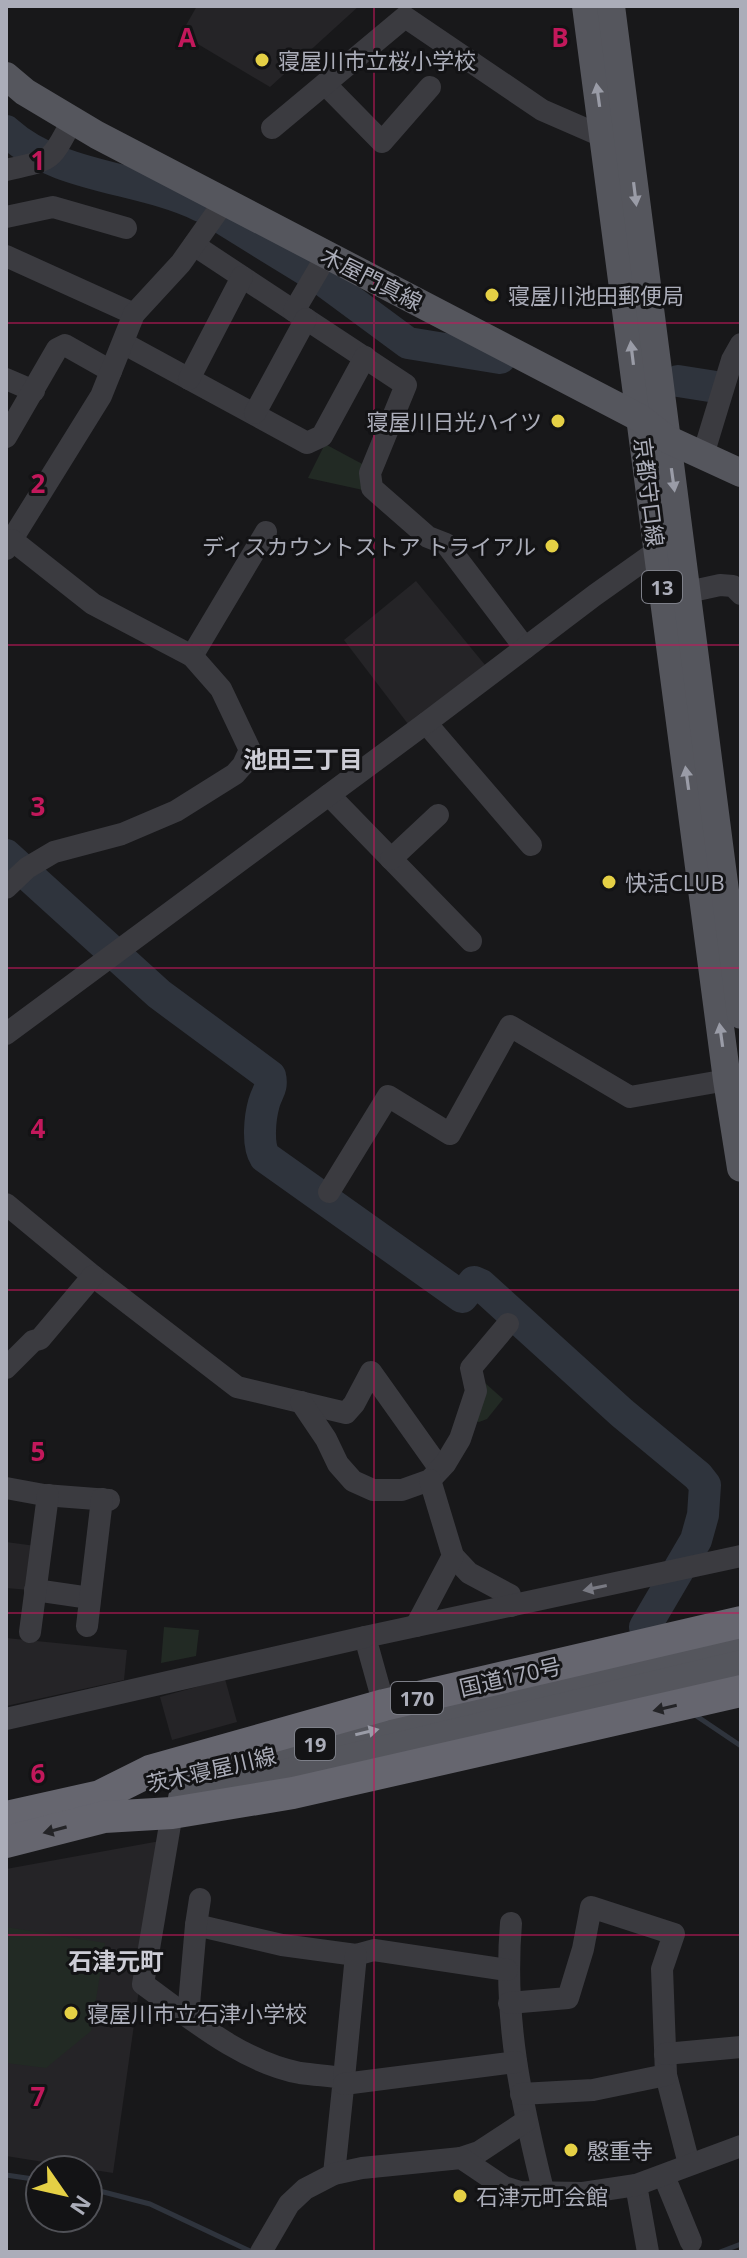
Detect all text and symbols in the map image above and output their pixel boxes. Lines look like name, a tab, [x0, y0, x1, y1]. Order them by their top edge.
text: A	[178, 19, 196, 55]
text: B	[551, 19, 569, 55]
place label: 寝屋川市立桜小学校	[278, 45, 476, 75]
marker: 寝屋川市立桜小学校	[253, 51, 271, 69]
one-way arrow	[591, 82, 604, 107]
text: 1	[31, 142, 45, 178]
one-way arrow	[629, 182, 642, 207]
street label: 木屋門真線	[316, 240, 428, 316]
place label: 寝屋川池田郵便局	[508, 280, 684, 310]
marker: 寝屋川池田郵便局	[483, 286, 501, 304]
one-way arrow	[625, 340, 638, 365]
place label: 寝屋川日光ハイツ	[366, 406, 542, 436]
marker: 寝屋川日光ハイツ	[549, 412, 567, 430]
street label: 京都守口線	[628, 436, 672, 548]
text: 2	[31, 465, 46, 501]
one-way arrow	[667, 468, 680, 493]
place label: ディスカウントストア トライアル	[202, 531, 536, 561]
marker: ディスカウントストア トライアル	[543, 537, 561, 555]
road number: 13	[642, 571, 682, 603]
district label: 池田三丁目	[243, 742, 363, 775]
one-way arrow	[680, 765, 693, 790]
text: 3	[31, 788, 45, 824]
place label: 快活CLUB	[625, 867, 725, 897]
marker: 快活CLUB	[600, 873, 618, 891]
one-way arrow	[714, 1022, 727, 1047]
text: 4	[31, 1110, 46, 1146]
text: 5	[31, 1433, 45, 1469]
one-way arrow	[583, 1582, 608, 1595]
street label: 国道170号	[456, 1650, 564, 1702]
road number: 170	[391, 1682, 443, 1714]
one-way arrow	[652, 1702, 677, 1715]
one-way arrow	[354, 1725, 379, 1738]
road number: 19	[295, 1728, 335, 1760]
street label: 茨木寝屋川線	[143, 1740, 279, 1798]
text: 6	[31, 1755, 46, 1791]
one-way arrow	[43, 1825, 68, 1837]
district label: 石津元町	[68, 1944, 164, 1977]
place label: 寝屋川市立石津小学校	[87, 1998, 307, 2028]
marker: 寝屋川市立石津小学校	[62, 2004, 80, 2022]
text: 7	[31, 2078, 46, 2114]
place label: 慇重寺	[587, 2135, 653, 2165]
marker: 慇重寺	[562, 2141, 580, 2159]
north arrow	[24, 2154, 104, 2234]
place label: 石津元町会館	[476, 2181, 608, 2211]
marker: 石津元町会館	[451, 2187, 469, 2205]
text: N	[64, 2190, 99, 2222]

